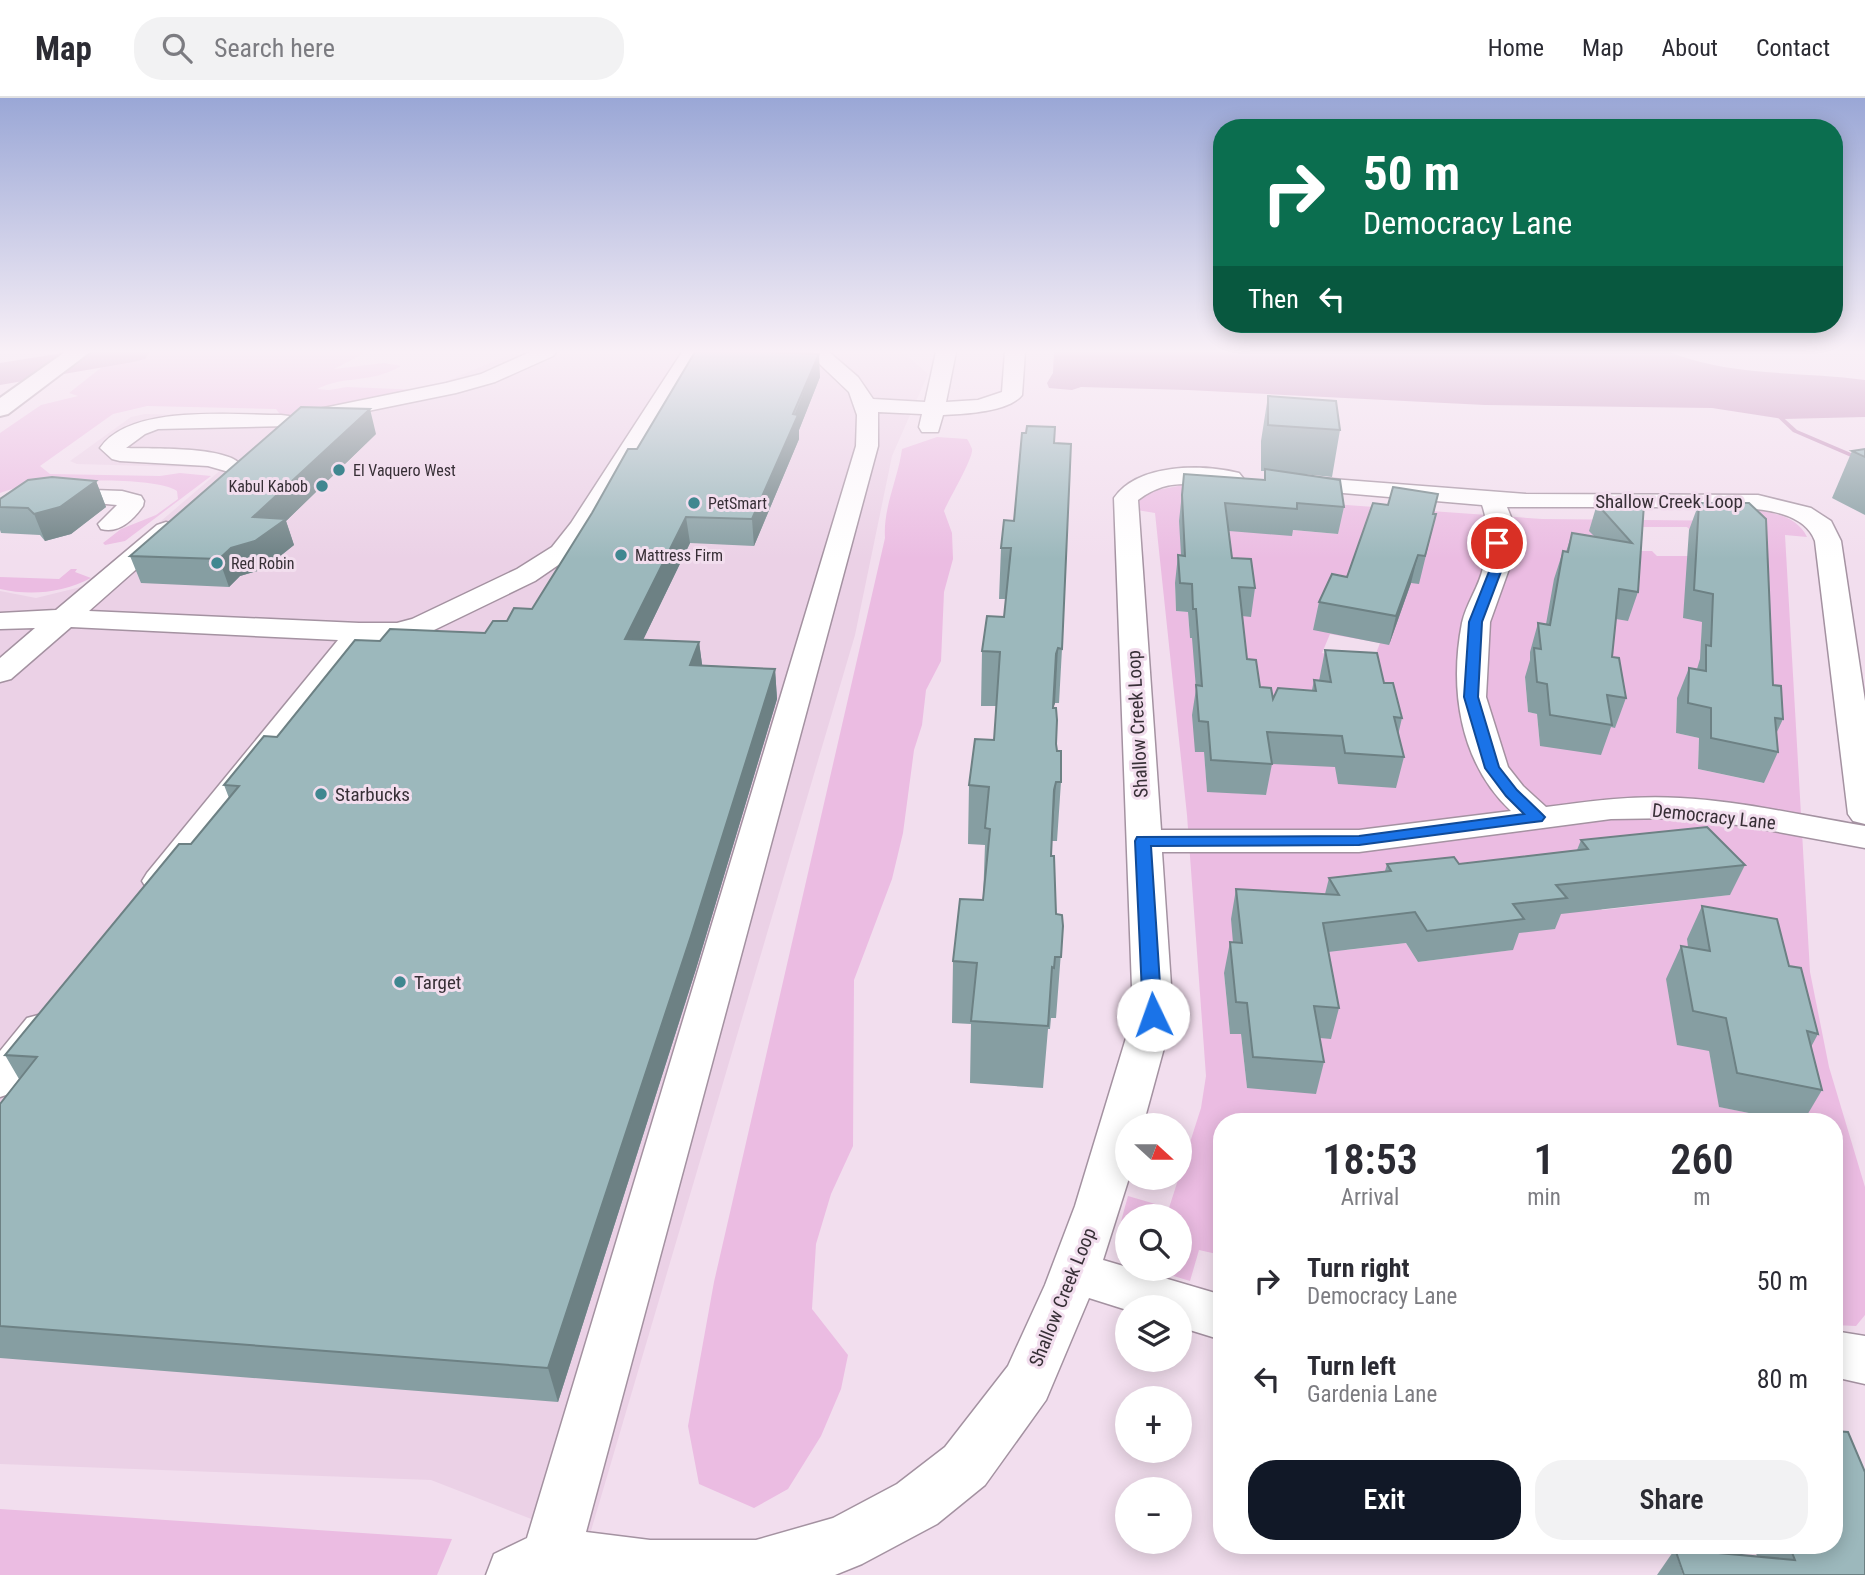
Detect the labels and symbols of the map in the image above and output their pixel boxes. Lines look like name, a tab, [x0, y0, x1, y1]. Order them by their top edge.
place label: El Vaquero West	[353, 461, 456, 480]
marker: El Vaquero West	[331, 462, 347, 478]
place label: Kabul Kabob	[228, 477, 308, 496]
marker: Kabul Kabob	[314, 478, 330, 494]
street label: Shallow Creek Loop	[1595, 490, 1743, 513]
place label: PetSmart	[708, 494, 767, 513]
marker: PetSmart	[686, 495, 702, 511]
pin	[1467, 513, 1527, 573]
place label: Mattress Firm	[635, 546, 723, 565]
marker: Mattress Firm	[613, 547, 629, 563]
place label: Red Robin	[231, 554, 294, 573]
marker: Red Robin	[209, 555, 225, 571]
street label: Shallow Creek Loop	[1122, 650, 1153, 798]
place label: Starbucks	[335, 783, 410, 806]
marker: Starbucks	[313, 786, 329, 802]
street label: Democracy Lane	[1651, 799, 1777, 834]
place label: Target	[414, 971, 461, 994]
marker: Target	[392, 974, 408, 990]
position arrow	[1116, 978, 1190, 1052]
north arrow	[1115, 1113, 1192, 1190]
street label: Shallow Creek Loop	[1024, 1224, 1101, 1370]

